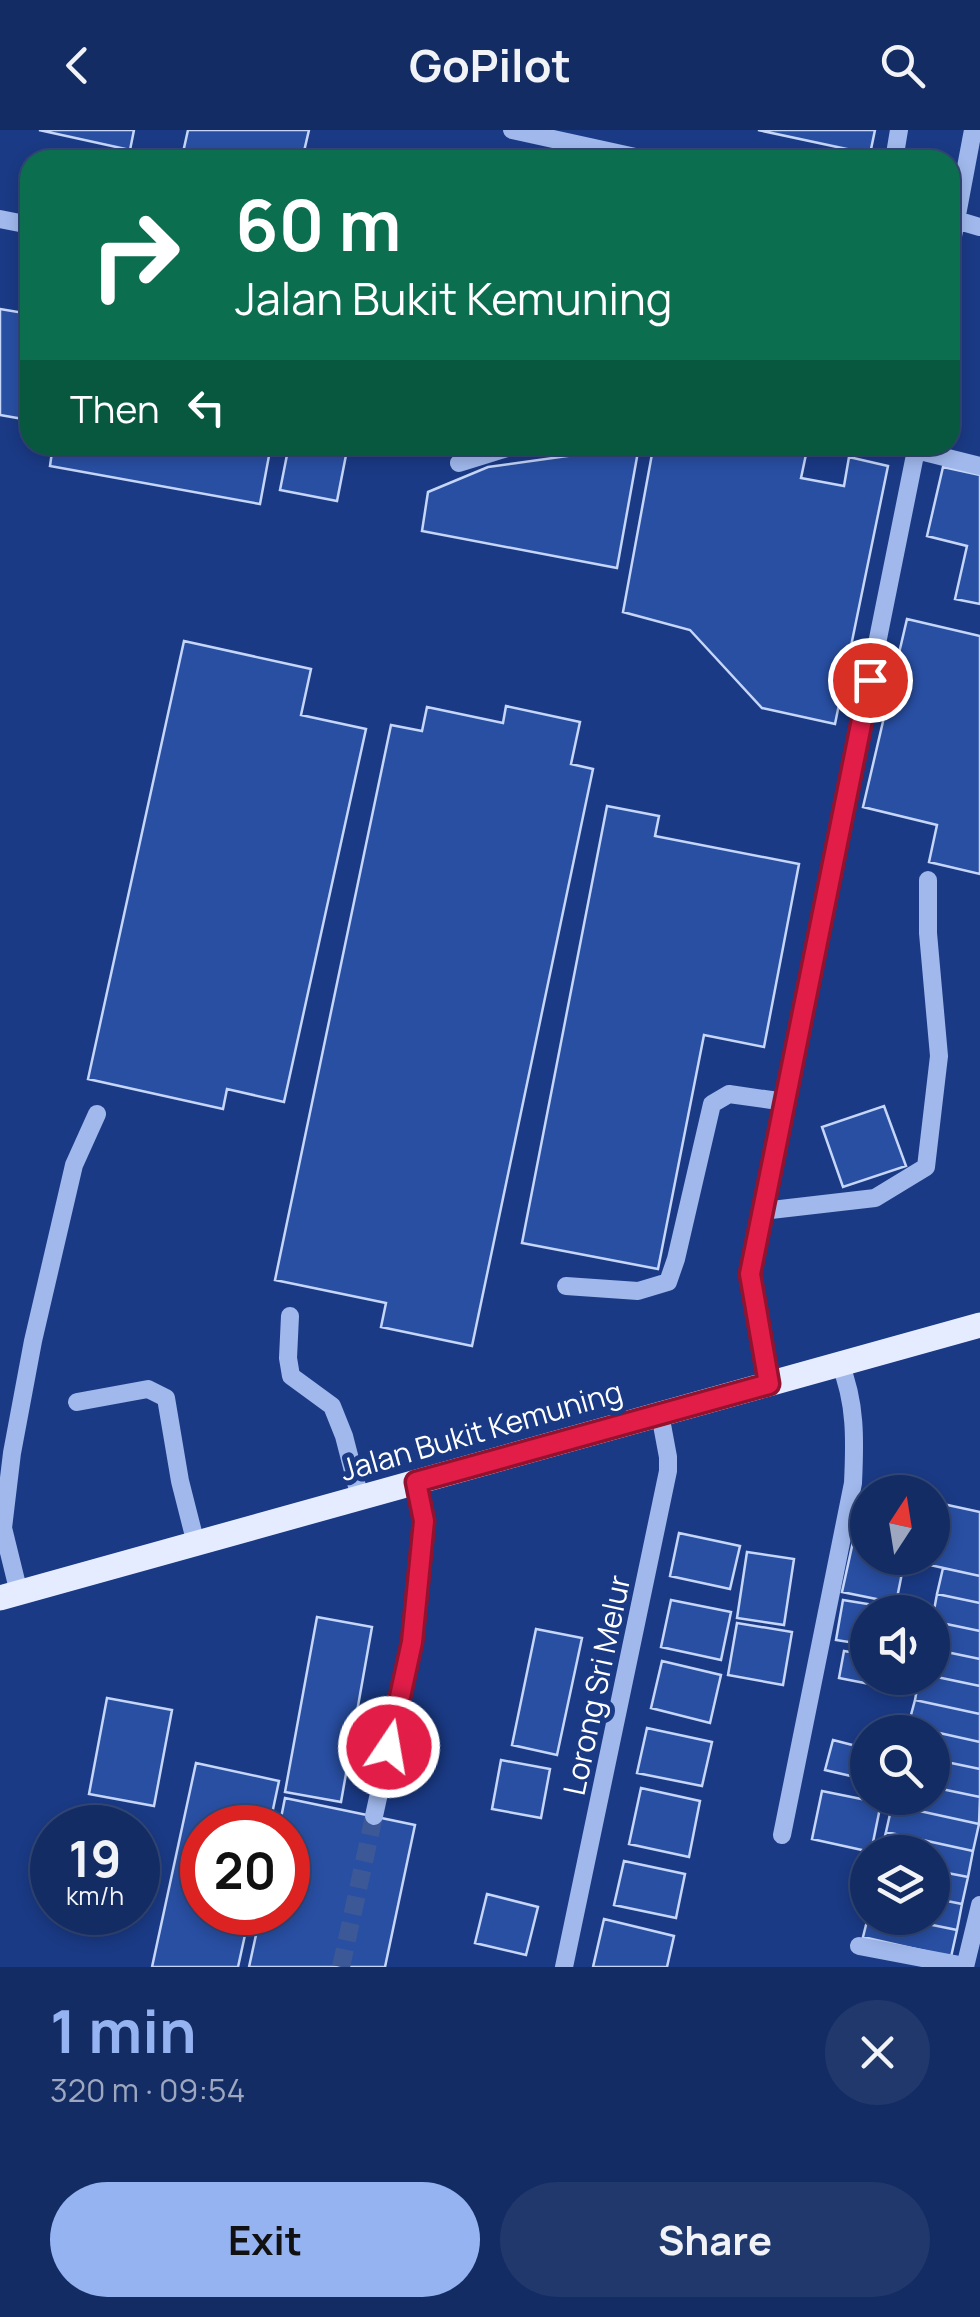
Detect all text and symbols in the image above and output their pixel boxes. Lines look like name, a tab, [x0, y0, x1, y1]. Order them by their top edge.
text: GoPilot	[409, 34, 571, 96]
icon: back	[50, 38, 105, 93]
icon: search	[875, 38, 930, 93]
text: 60 m	[235, 176, 402, 272]
icon: right	[70, 190, 200, 320]
text: Jalan Bukit Kemuning	[235, 267, 672, 329]
icon: left	[179, 380, 234, 435]
text: Then	[70, 382, 159, 434]
pin	[828, 638, 913, 723]
icon: arrive	[843, 653, 898, 708]
street label: Jalan Bukit Kemuning	[335, 1370, 627, 1490]
north arrow	[850, 1475, 950, 1575]
map controls	[850, 1475, 950, 1935]
street label: Lorong Sri Melur	[553, 1571, 639, 1799]
button: sound	[850, 1595, 950, 1695]
position arrow	[337, 1695, 441, 1799]
button: search	[850, 1715, 950, 1815]
speed limit sign: 20	[180, 1805, 310, 1935]
text: 19	[69, 1824, 121, 1892]
button: layers	[850, 1835, 950, 1935]
text: km/h	[66, 1878, 124, 1913]
text: 1 min	[50, 1989, 197, 2071]
button: close	[825, 2000, 930, 2105]
text: 320 m · 09:54	[50, 2068, 245, 2112]
button: Exit	[50, 2182, 480, 2297]
button: Share	[500, 2182, 930, 2297]

